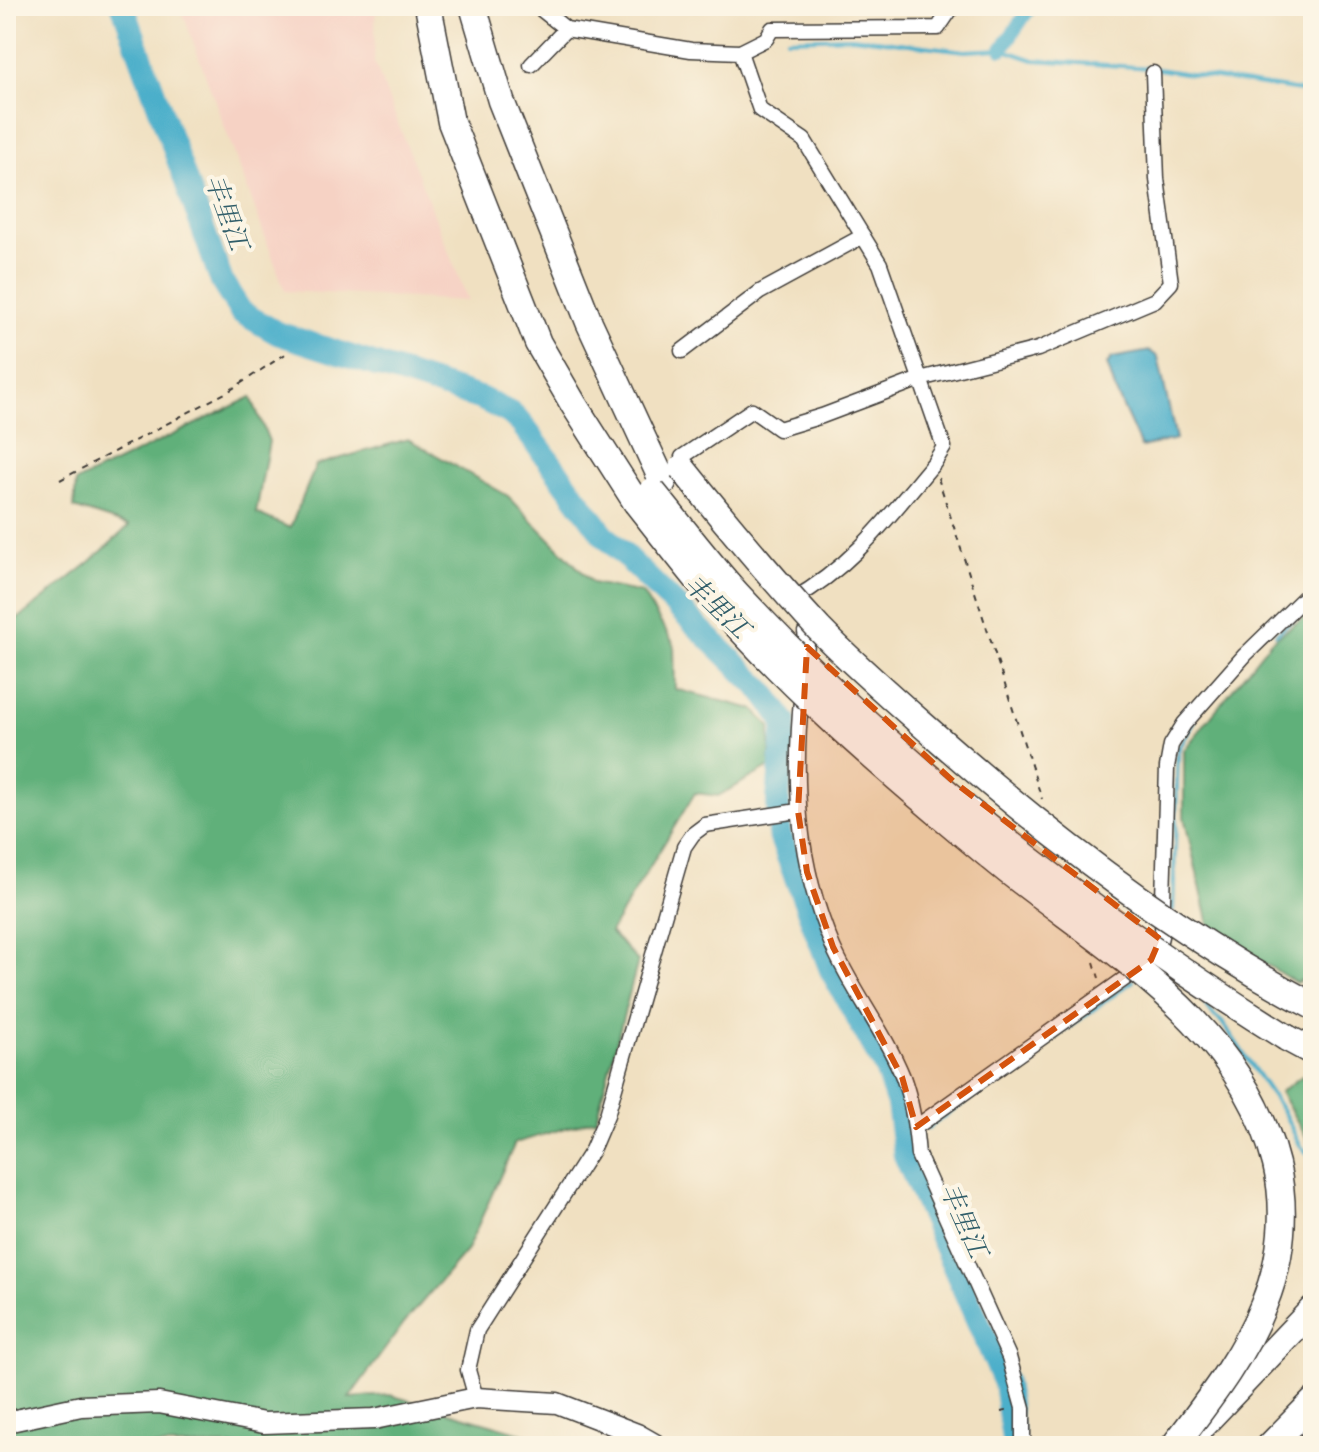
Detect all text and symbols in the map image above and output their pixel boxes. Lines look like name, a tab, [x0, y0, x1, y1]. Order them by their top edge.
water label: 丰里江	[199, 170, 257, 258]
water label: 丰里江	[678, 567, 759, 647]
water label: 丰里江	[934, 1178, 996, 1266]

